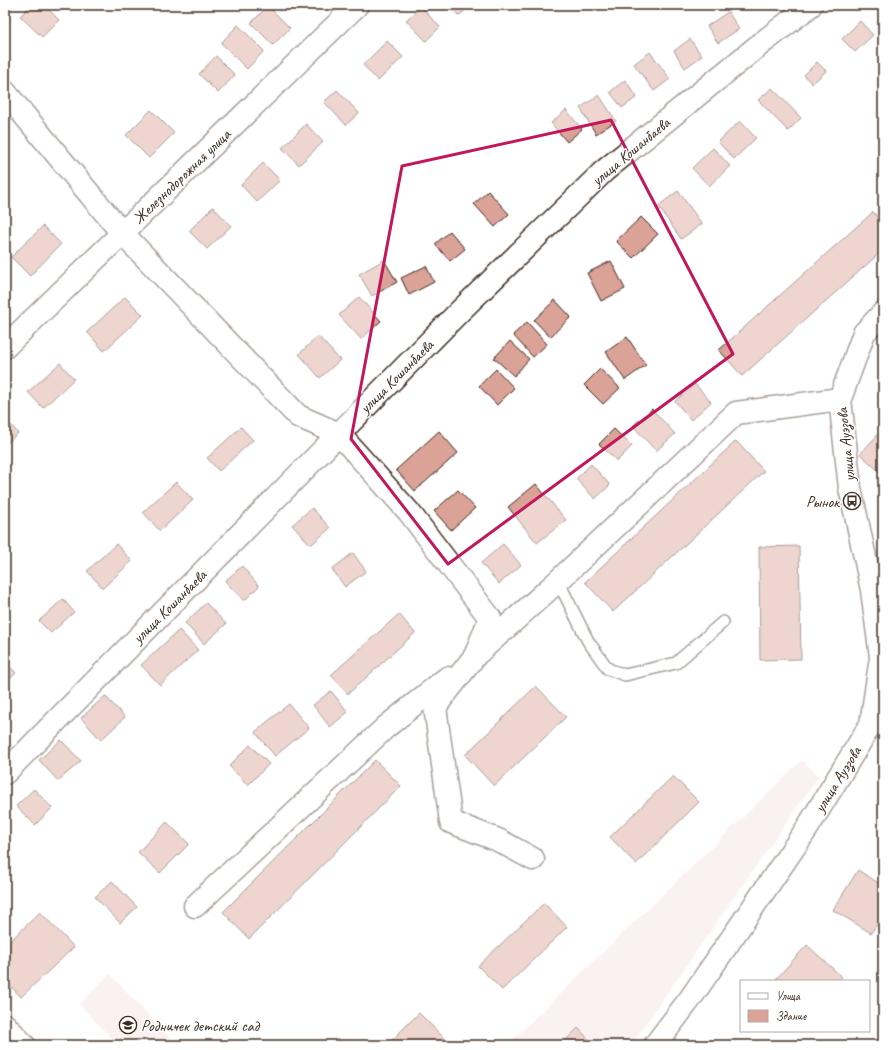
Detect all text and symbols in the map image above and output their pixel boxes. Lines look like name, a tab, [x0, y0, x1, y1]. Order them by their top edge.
street label: улица Кошанбаева	[586, 112, 675, 191]
street label: Железнодорожная улица	[128, 124, 236, 229]
street label: улица Кошанбаева	[355, 334, 439, 419]
street label: улица Ауэзова	[832, 406, 860, 484]
bus stop icon: Рынок	[842, 491, 862, 511]
place label: Рынок	[806, 492, 840, 512]
street label: улица Кошанбаева	[128, 564, 212, 649]
street label: улица Ауэзова	[809, 742, 867, 817]
legend	[740, 980, 870, 1032]
text: Улица	[776, 988, 801, 1004]
text: Здание	[776, 1008, 807, 1024]
school or university icon: Родничек детский сад	[118, 1015, 138, 1035]
place label: Родничек детский сад	[141, 1016, 261, 1036]

